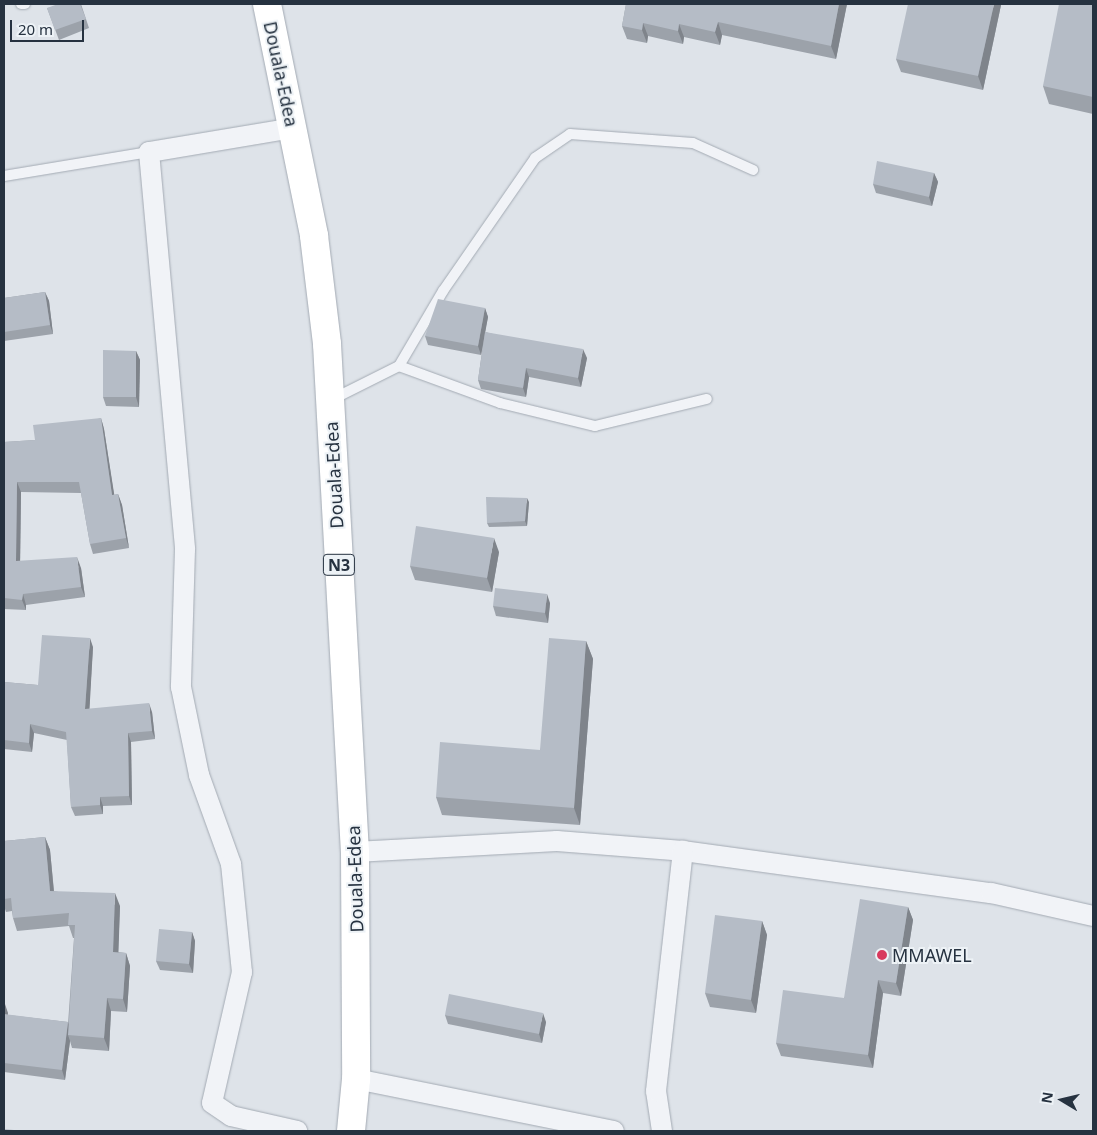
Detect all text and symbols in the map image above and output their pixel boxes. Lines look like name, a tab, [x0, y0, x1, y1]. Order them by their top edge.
scale bar	[12, 10, 86, 42]
text: 20 m	[18, 19, 53, 39]
street label: Douala-Edea	[259, 19, 303, 129]
street label: Douala-Edea	[320, 421, 348, 529]
road number: N3	[323, 552, 355, 578]
street label: Douala-Edea	[342, 825, 368, 933]
place label: MMAWEL	[892, 944, 972, 966]
marker: MMAWEL	[876, 949, 888, 961]
north arrow	[1037, 1075, 1087, 1125]
text: N	[1036, 1090, 1057, 1105]

